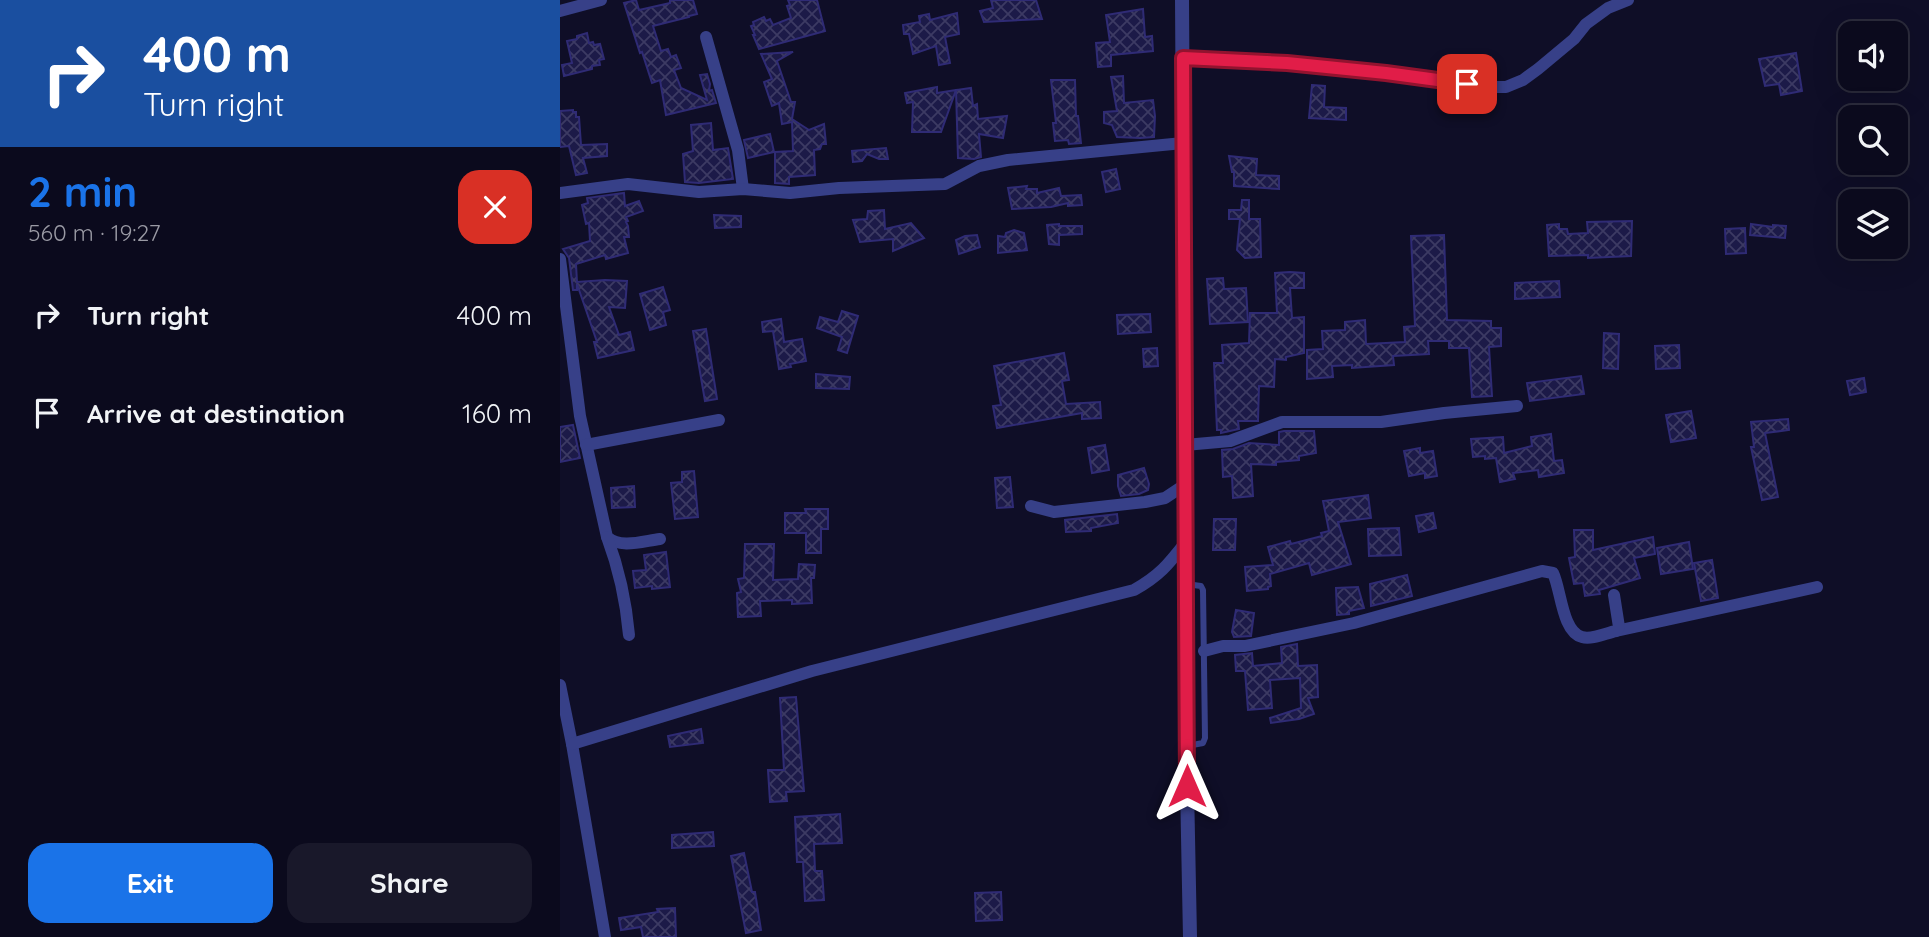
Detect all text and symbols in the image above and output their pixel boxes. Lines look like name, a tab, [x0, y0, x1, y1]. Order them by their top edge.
map controls	[1838, 21, 1908, 259]
button: sound	[1838, 21, 1908, 91]
text: 400 m	[143, 23, 291, 84]
icon: right	[28, 28, 119, 119]
pin	[1437, 54, 1497, 114]
icon: arrive	[1448, 65, 1486, 103]
text: Turn right	[143, 84, 284, 124]
button: search	[1838, 105, 1908, 175]
text: 2 min	[28, 165, 137, 218]
button: close	[458, 170, 532, 244]
button: layers	[1838, 189, 1908, 259]
text: 560 m · 19:27	[28, 218, 161, 247]
icon: right	[28, 296, 66, 334]
text: Turn right	[87, 299, 209, 332]
text: 400 m	[457, 299, 532, 332]
icon: arrive	[28, 394, 66, 432]
text: Arrive at destination	[87, 397, 345, 430]
text: 160 m	[462, 397, 532, 430]
position arrow	[1150, 749, 1224, 823]
button: Exit	[28, 843, 273, 923]
button: Share	[287, 843, 532, 923]

